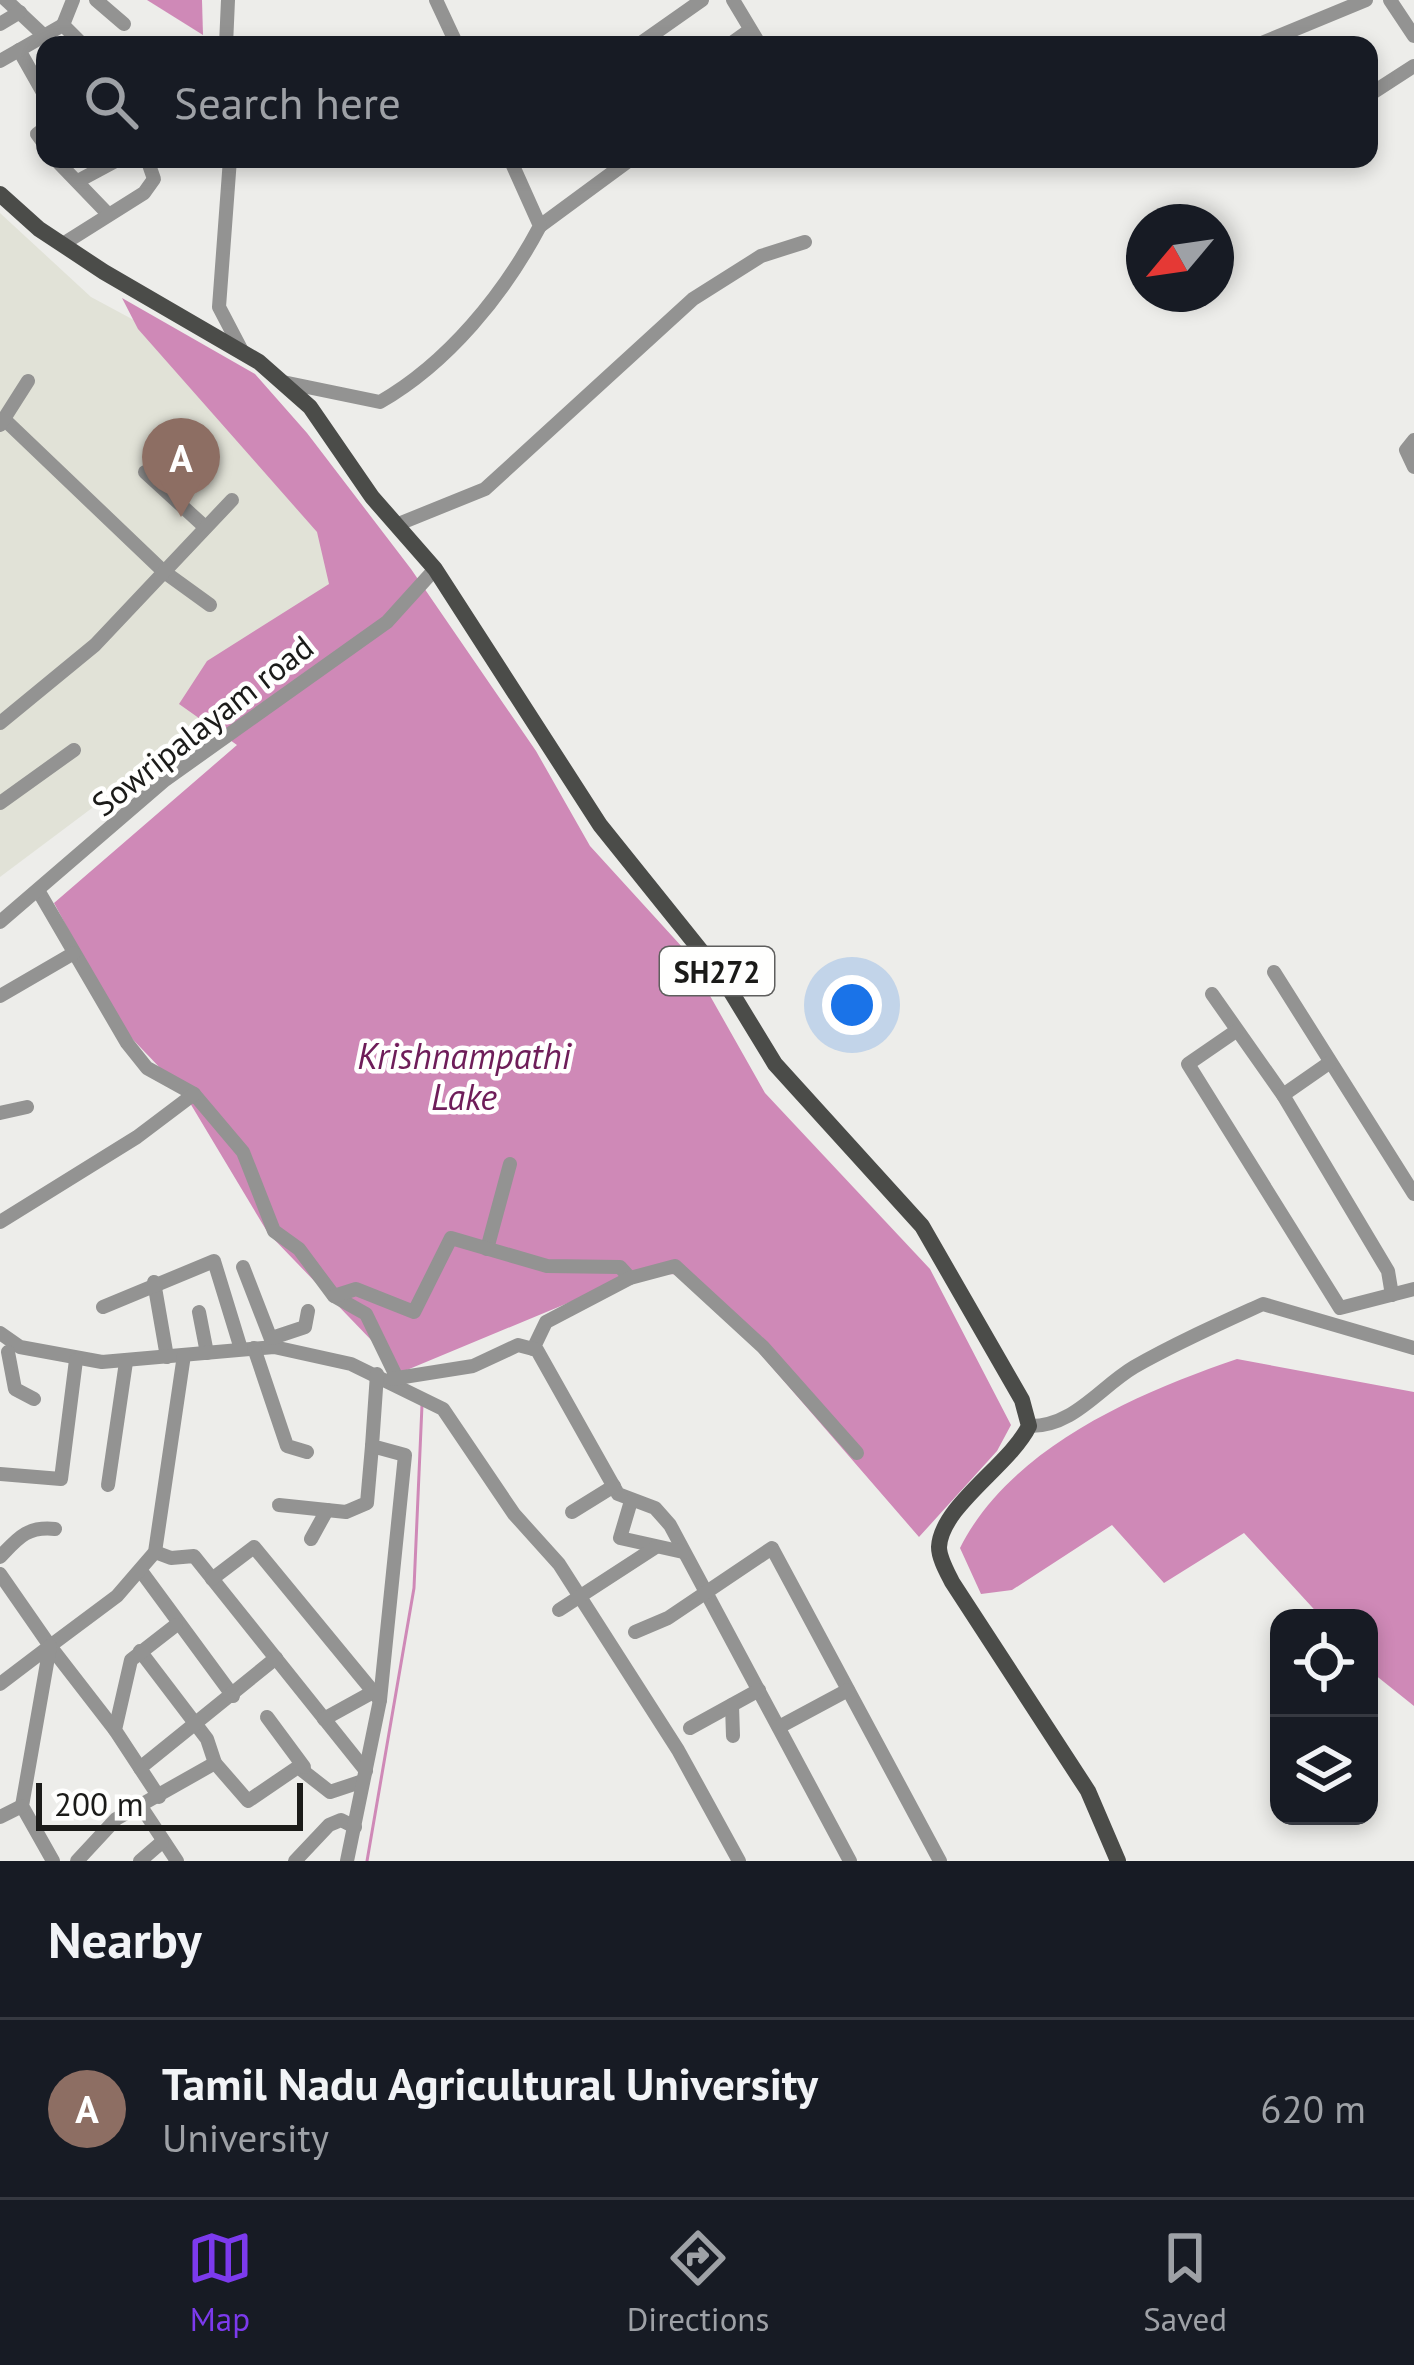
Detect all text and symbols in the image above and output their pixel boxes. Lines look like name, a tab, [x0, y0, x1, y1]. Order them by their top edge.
search box	[36, 36, 1378, 168]
icon: search	[78, 69, 144, 135]
text: Search here	[174, 73, 401, 131]
north arrow	[1126, 204, 1234, 312]
pin: A	[142, 418, 220, 517]
street label: Sowripalayam road	[82, 625, 322, 825]
road number: SH272	[660, 947, 774, 995]
your location	[822, 975, 882, 1035]
water label: Krishnampathi Lake	[357, 1032, 573, 1120]
map controls	[1270, 1609, 1378, 1825]
button: locate	[1270, 1609, 1378, 1717]
button: layers	[1270, 1717, 1378, 1825]
scale bar	[36, 1777, 303, 1830]
text: 200 m	[54, 1782, 144, 1825]
text: Nearby	[48, 1906, 202, 1972]
text: Tamil Nadu Agricultural University	[162, 2054, 818, 2112]
text: A	[75, 2083, 99, 2134]
text: 620 m	[1260, 2083, 1366, 2134]
text: University	[162, 2112, 329, 2163]
tab: Map	[187, 2225, 253, 2340]
tab: Directions	[627, 2225, 769, 2340]
tab: Saved	[1143, 2225, 1227, 2340]

